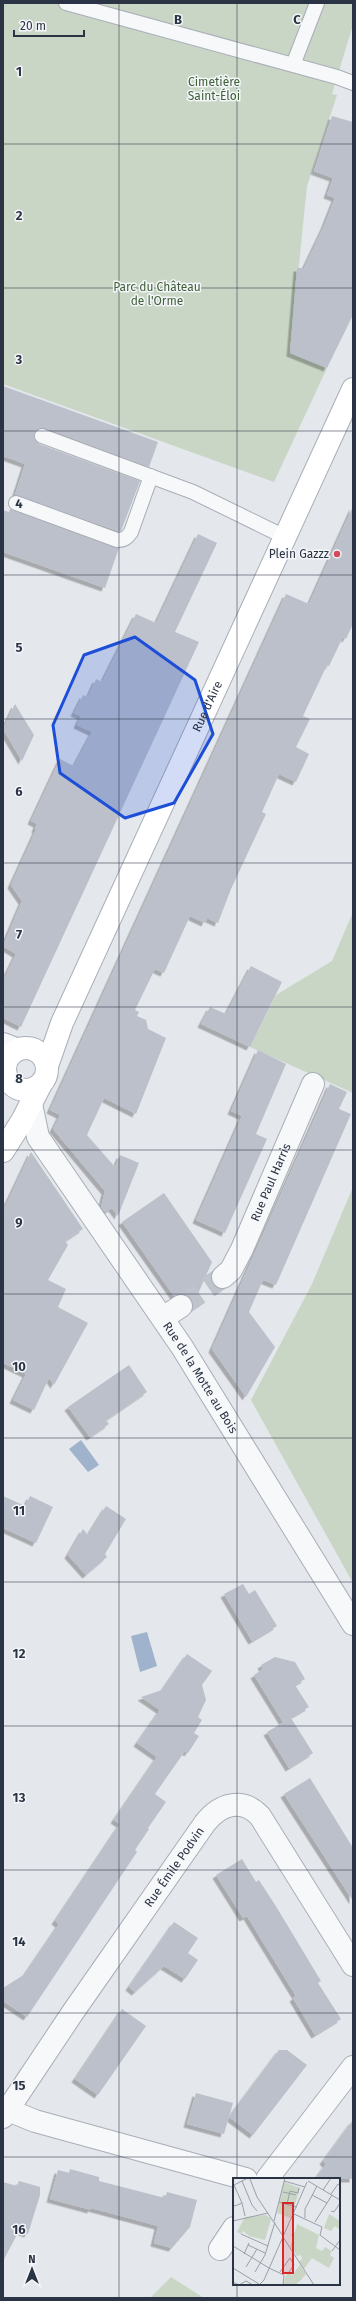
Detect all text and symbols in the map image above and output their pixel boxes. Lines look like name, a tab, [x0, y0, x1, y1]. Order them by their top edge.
scale bar	[14, 12, 84, 38]
text: B	[174, 12, 182, 27]
text: C	[293, 12, 301, 27]
text: 20 m	[20, 19, 46, 33]
text: 1	[16, 64, 22, 79]
park label: Cimetière Saint-Éloi	[188, 75, 240, 103]
text: 2	[16, 208, 23, 223]
park label: Parc du Château de l'Orme	[113, 280, 201, 308]
text: 3	[15, 352, 23, 367]
text: 4	[15, 496, 23, 511]
place label: Plein Gazzz	[269, 547, 329, 561]
marker: Plein Gazzz	[332, 549, 342, 559]
text: 5	[16, 640, 23, 655]
street label: Rue d'Aire	[190, 679, 225, 734]
text: 6	[15, 784, 23, 799]
text: 7	[16, 927, 22, 942]
text: 8	[15, 1071, 23, 1086]
street label: Rue Paul Harris	[248, 1141, 294, 1223]
text: 9	[15, 1215, 23, 1230]
street label: Rue de la Motte au Bois	[160, 1319, 241, 1436]
text: 10	[12, 1359, 26, 1374]
text: 11	[13, 1503, 25, 1518]
text: 12	[13, 1646, 26, 1661]
text: 13	[13, 1790, 26, 1805]
street label: Rue Émile Podvin	[141, 1824, 207, 1910]
text: 14	[12, 1934, 26, 1949]
text: 15	[12, 2078, 26, 2093]
inset map	[233, 2178, 340, 2285]
text: 16	[12, 2222, 26, 2237]
north arrow	[12, 2249, 52, 2289]
text: N	[28, 2253, 36, 2266]

